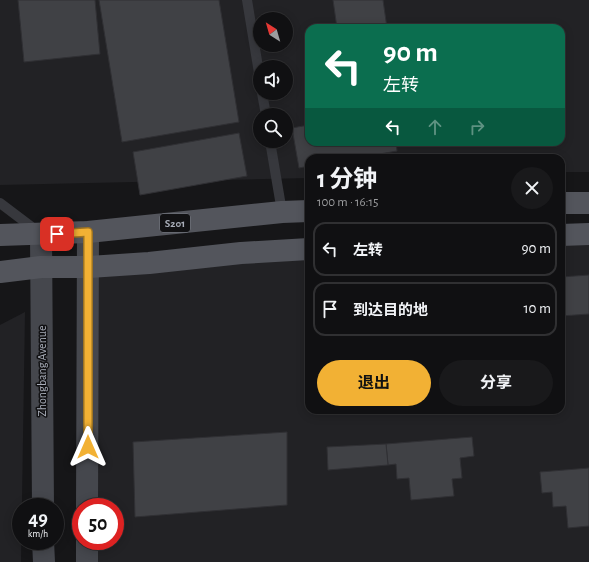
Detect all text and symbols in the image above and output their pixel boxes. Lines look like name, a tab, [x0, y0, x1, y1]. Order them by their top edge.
north arrow	[253, 12, 293, 52]
map controls	[253, 12, 293, 148]
text: 90 m	[383, 39, 438, 67]
icon: left	[317, 40, 369, 92]
button: sound	[253, 60, 293, 100]
text: 左转	[383, 77, 419, 95]
button: search	[253, 108, 293, 148]
icon: left	[382, 116, 404, 138]
icon: ahead	[424, 116, 446, 138]
icon: right	[466, 116, 488, 138]
button: close	[511, 167, 553, 209]
text: 1 分钟	[317, 168, 377, 192]
text: 100 m · 16:15	[317, 196, 378, 209]
road number: S201	[160, 214, 190, 232]
pin	[40, 217, 74, 251]
icon: arrive	[46, 223, 68, 245]
icon: left	[319, 238, 341, 260]
text: 90 m	[522, 241, 551, 256]
text: 左转	[353, 243, 383, 258]
icon: arrive	[319, 298, 341, 320]
text: 10 m	[523, 301, 551, 316]
text: 到达目的地	[353, 303, 428, 318]
street label: Zhongbang Avenue	[36, 326, 48, 416]
button: 退出	[317, 360, 431, 406]
button: 分享	[439, 360, 553, 406]
position arrow	[67, 426, 109, 468]
speed limit sign: 50	[72, 498, 124, 550]
text: 49	[28, 509, 48, 529]
text: km/h	[28, 529, 48, 539]

